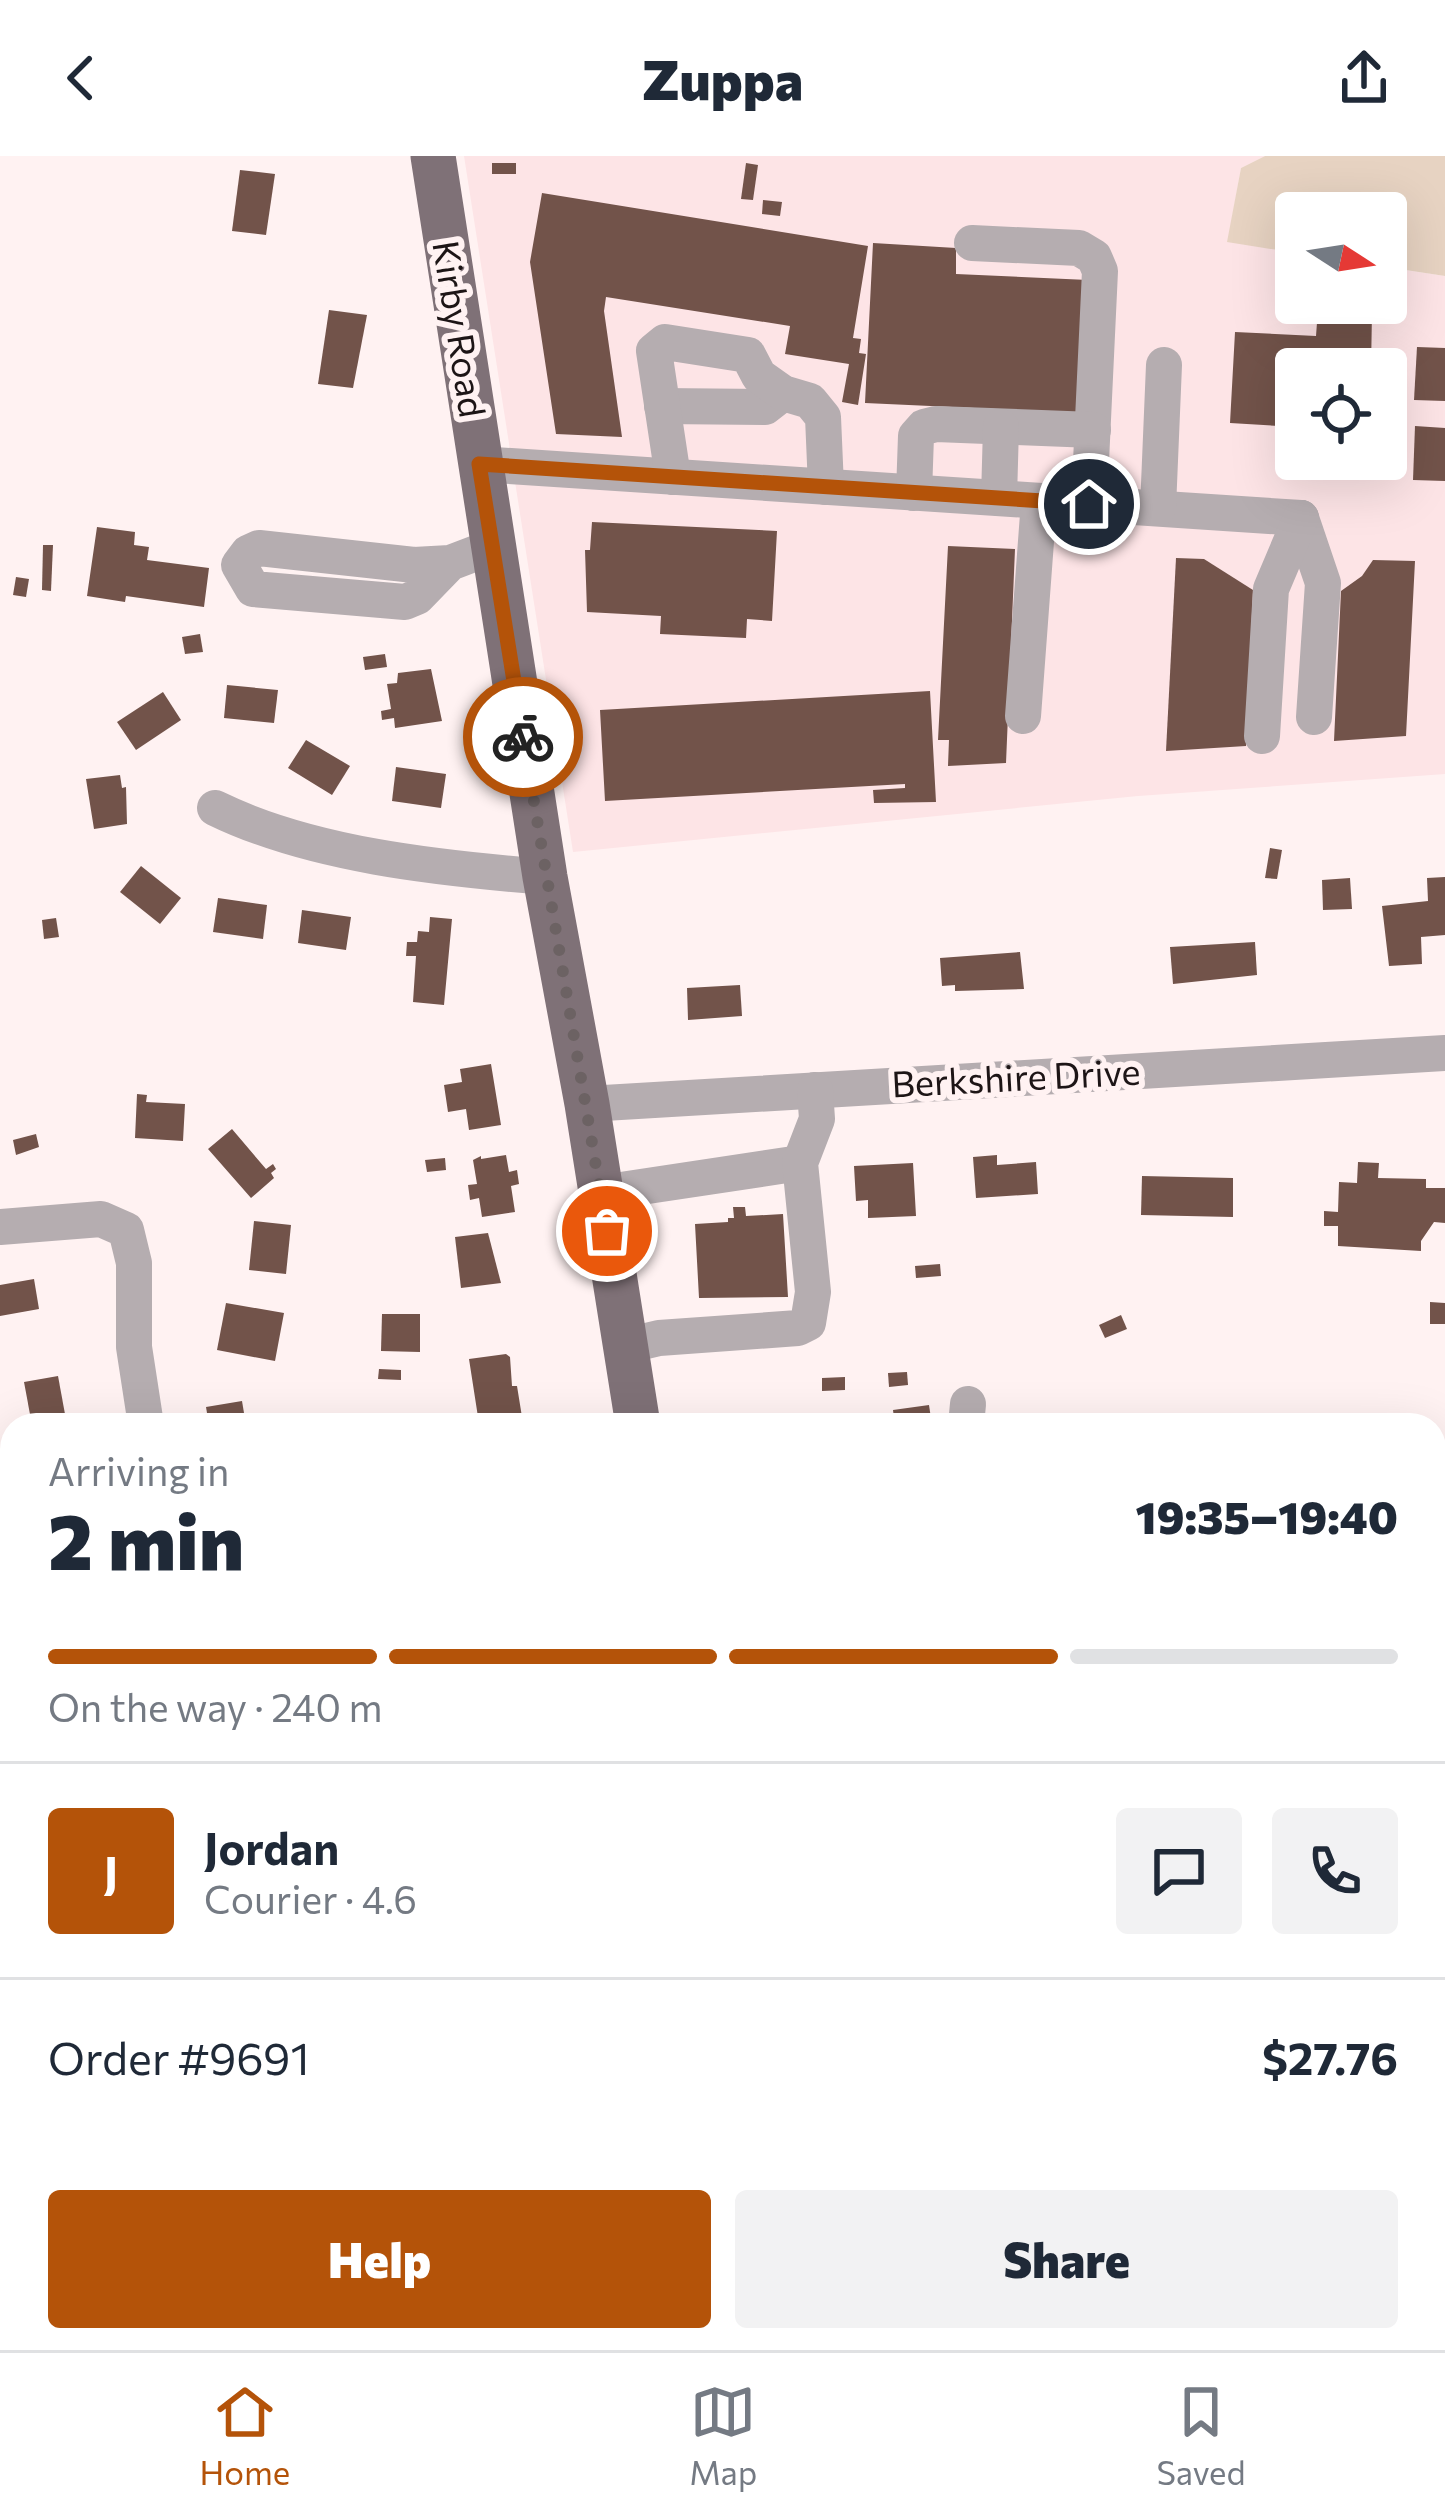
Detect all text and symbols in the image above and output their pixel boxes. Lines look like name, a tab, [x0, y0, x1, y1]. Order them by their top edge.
icon: back	[48, 45, 114, 111]
text: Zuppa	[642, 45, 803, 111]
icon: share	[1331, 45, 1397, 111]
north arrow	[1275, 192, 1407, 324]
map controls	[1275, 192, 1407, 480]
street label: Kirby Road	[425, 237, 497, 420]
button: locate	[1275, 348, 1407, 480]
pin	[1038, 453, 1140, 555]
icon: home	[1056, 471, 1122, 537]
courier	[463, 677, 583, 797]
icon: bike	[490, 704, 556, 770]
street label: Berkshire Drive	[890, 1048, 1141, 1104]
pin	[556, 1180, 658, 1282]
icon: bag	[574, 1198, 640, 1264]
text: Arriving in	[48, 1446, 229, 1494]
text: 19:35–19:40	[1135, 1488, 1398, 1543]
text: 2 min	[48, 1491, 244, 1586]
text: On the way · 240 m	[48, 1682, 382, 1730]
button: chat	[1116, 1808, 1242, 1934]
button: phone	[1272, 1808, 1398, 1934]
text: Jordan	[204, 1819, 339, 1874]
text: J	[104, 1843, 118, 1898]
text: Courier · 4.6	[204, 1874, 417, 1922]
text: Order #9691	[48, 2029, 310, 2084]
text: $27.76	[1262, 2029, 1398, 2084]
button: Help	[48, 2190, 711, 2328]
button: Share	[735, 2190, 1398, 2328]
tab: Home	[200, 2379, 290, 2492]
tab: Map	[689, 2379, 757, 2492]
tab: Saved	[1156, 2379, 1245, 2492]

